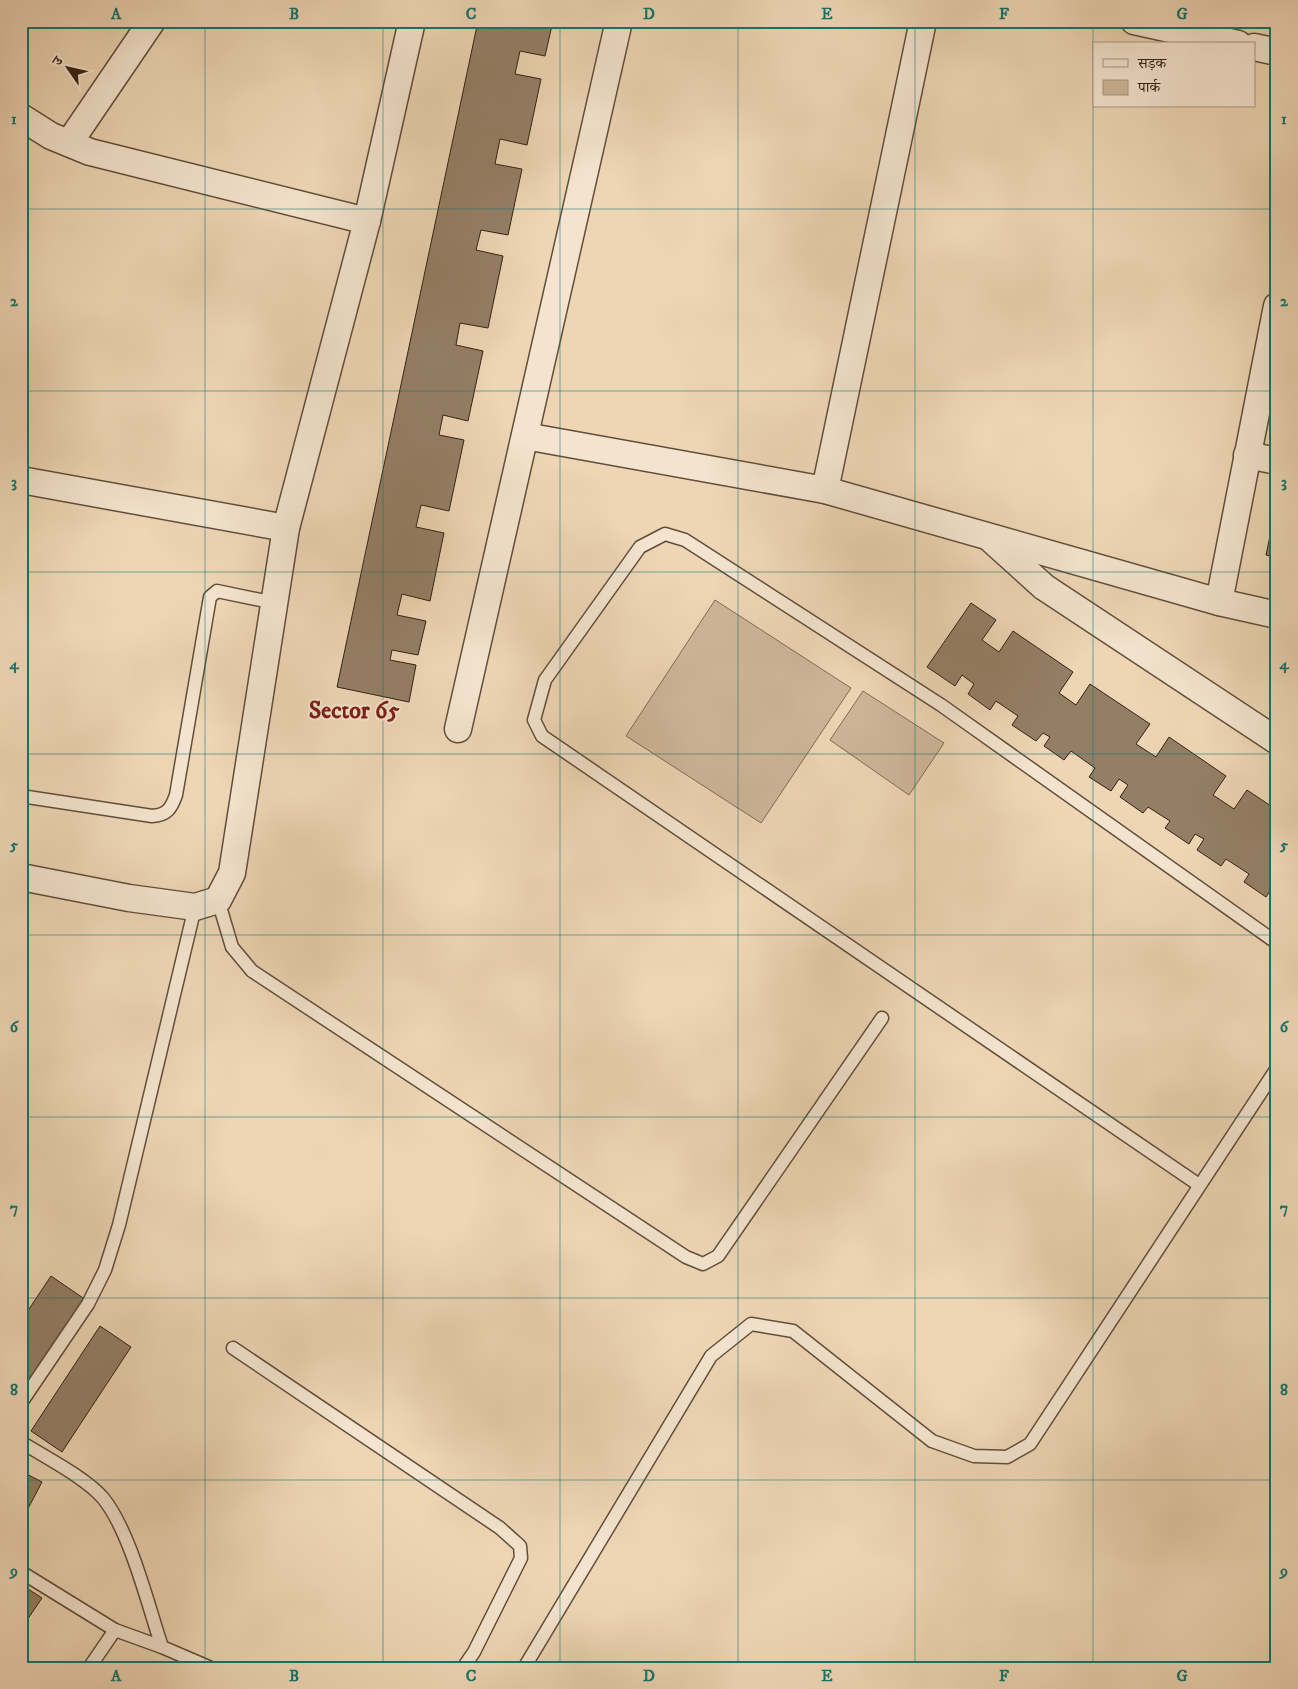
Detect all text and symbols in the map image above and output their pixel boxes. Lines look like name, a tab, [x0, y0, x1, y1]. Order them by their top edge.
text: A	[110, 4, 122, 24]
text: B	[289, 4, 299, 24]
text: C	[466, 4, 476, 24]
text: D	[643, 4, 655, 24]
text: E	[821, 4, 833, 24]
text: F	[999, 4, 1009, 24]
text: G	[1176, 4, 1188, 24]
north arrow	[42, 42, 92, 92]
legend	[1093, 42, 1256, 108]
text: उ	[48, 53, 68, 70]
text: सड़क	[1137, 54, 1167, 73]
text: पार्क	[1137, 78, 1161, 97]
text: 1	[11, 109, 17, 129]
text: 1	[1281, 109, 1287, 129]
text: 2	[10, 291, 19, 311]
text: 2	[1280, 291, 1289, 311]
text: 3	[11, 472, 17, 492]
text: 3	[1281, 472, 1287, 492]
text: 4	[8, 654, 19, 674]
text: 4	[1278, 654, 1289, 674]
district label: Sector 65	[309, 696, 399, 726]
text: 5	[9, 835, 18, 855]
text: 5	[1279, 835, 1288, 855]
text: 6	[10, 1017, 20, 1037]
text: 6	[1280, 1017, 1290, 1037]
text: 7	[10, 1198, 18, 1218]
text: 7	[1280, 1198, 1288, 1218]
text: 8	[10, 1380, 18, 1400]
text: 8	[1280, 1380, 1288, 1400]
text: 9	[9, 1561, 18, 1581]
text: 9	[1279, 1561, 1288, 1581]
text: A	[110, 1666, 122, 1686]
text: B	[289, 1666, 299, 1686]
text: C	[466, 1666, 476, 1686]
text: D	[643, 1666, 655, 1686]
text: E	[821, 1666, 833, 1686]
text: F	[999, 1666, 1009, 1686]
text: G	[1176, 1666, 1188, 1686]

